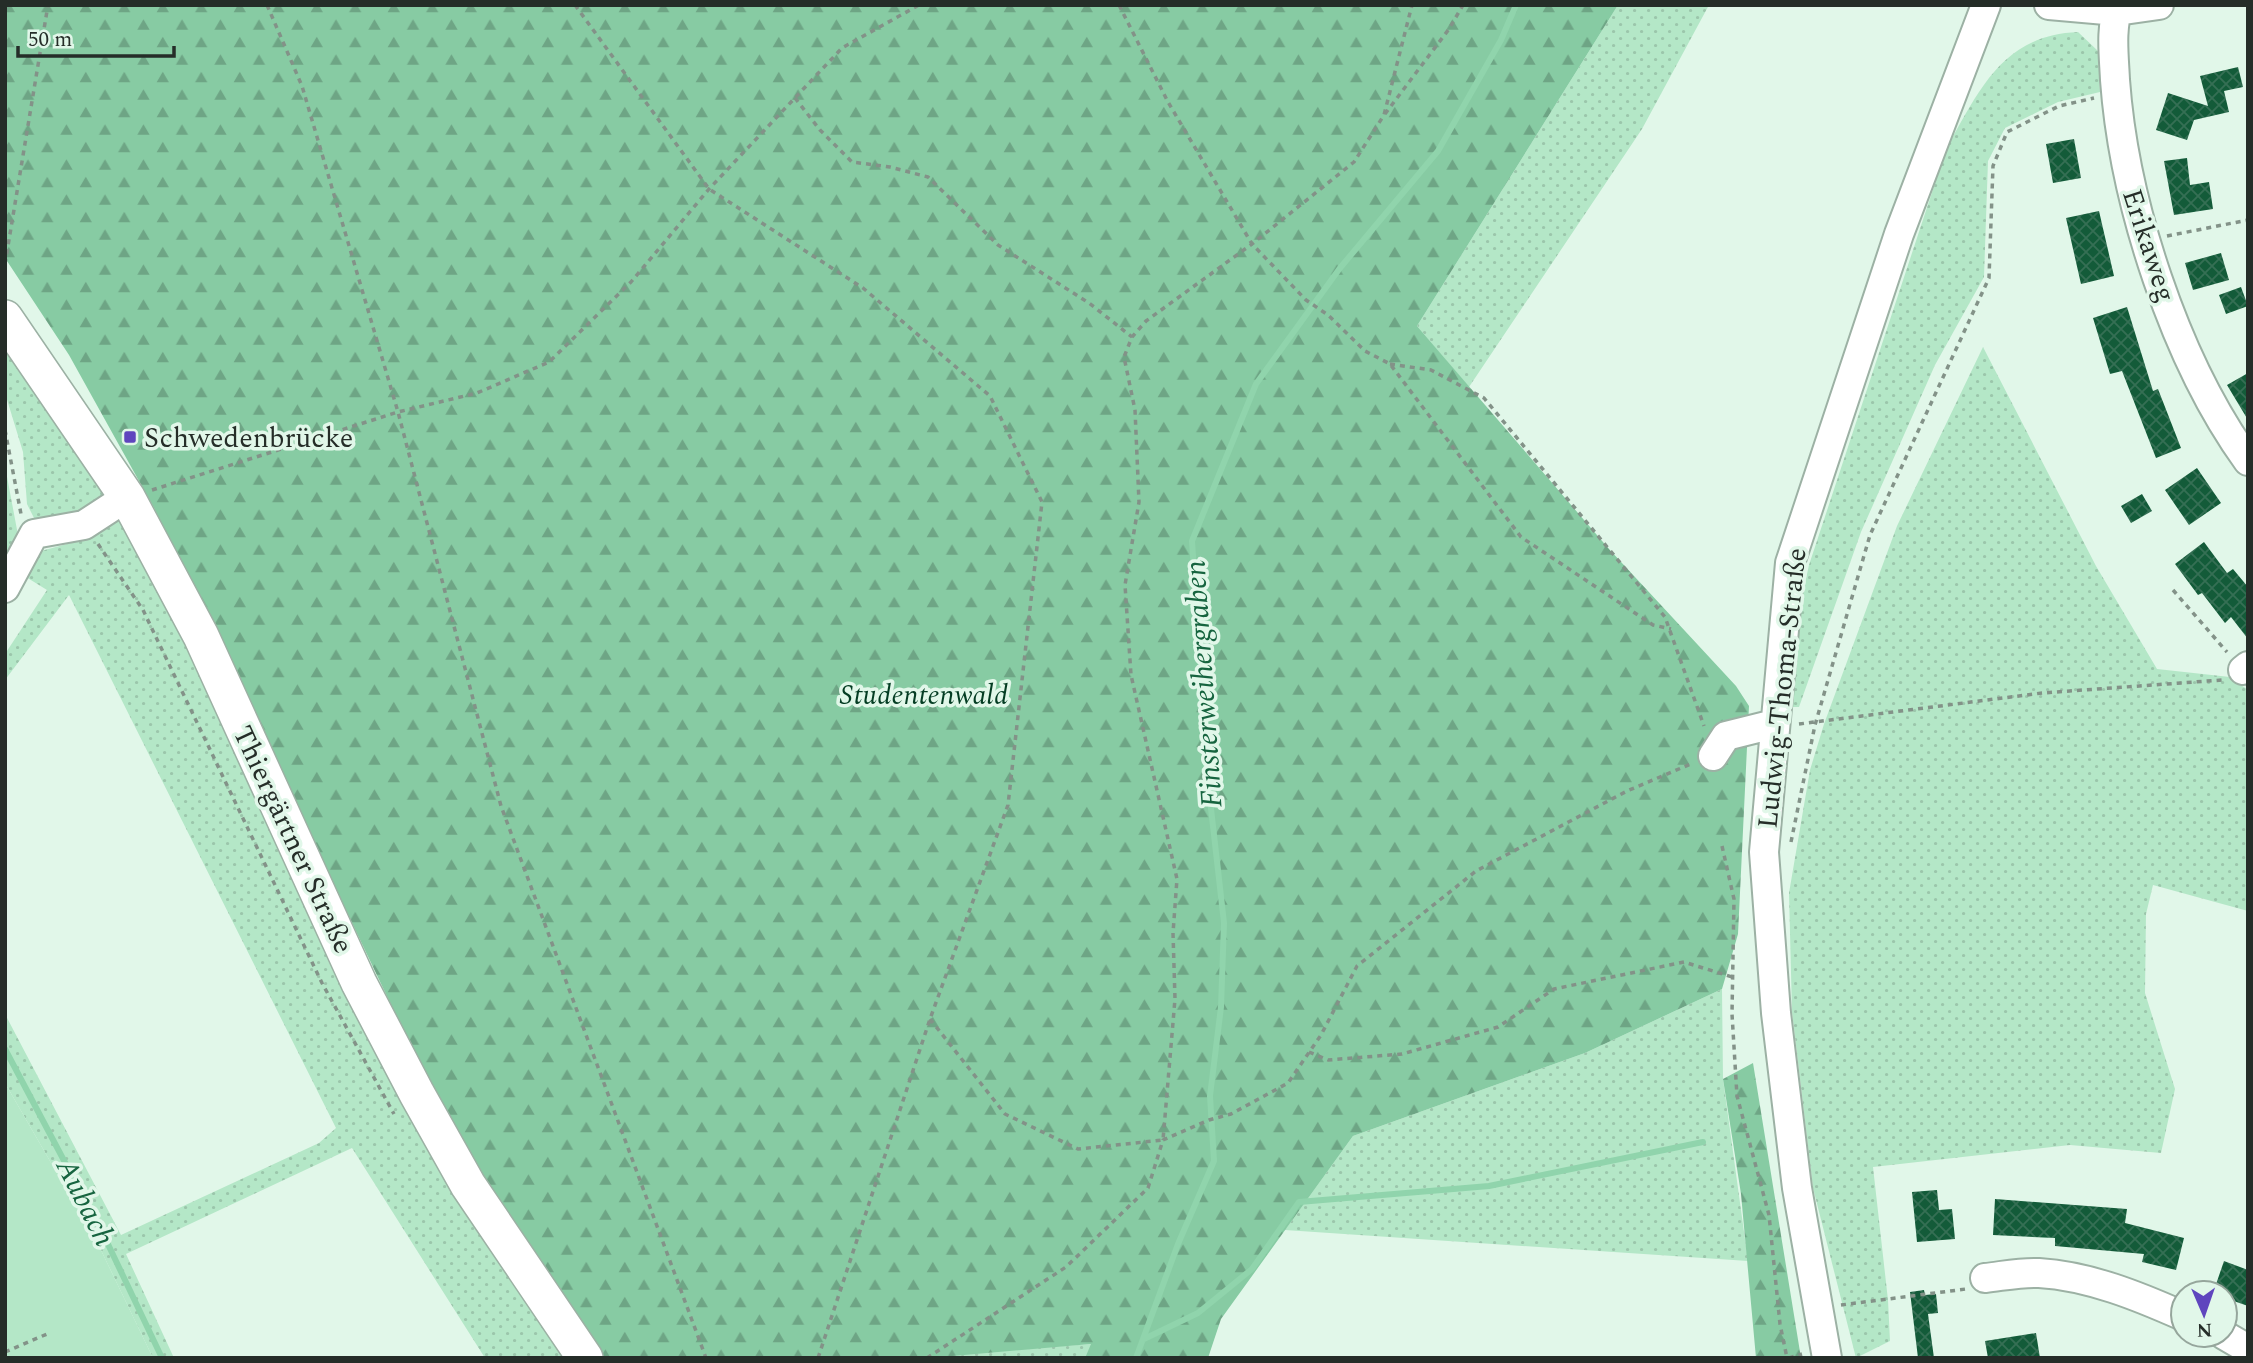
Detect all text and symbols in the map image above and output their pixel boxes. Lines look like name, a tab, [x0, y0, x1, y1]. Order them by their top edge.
scale bar	[18, 14, 173, 58]
text: 50 m	[28, 24, 72, 56]
street label: Erikaweg	[2110, 183, 2187, 308]
place label: Schwedenbrücke	[144, 417, 353, 460]
marker: Schwedenbrücke	[122, 429, 138, 445]
street label: Ludwig-Thoma-Straße	[1746, 546, 1819, 831]
water label: Finsterweihergraben	[1172, 559, 1236, 809]
park label: Studentenwald	[840, 674, 1008, 717]
street label: Thiergärtner Straße	[221, 718, 364, 961]
water label: Aubach	[43, 1149, 127, 1255]
north arrow	[2169, 1279, 2239, 1349]
text: N	[2196, 1315, 2213, 1344]

